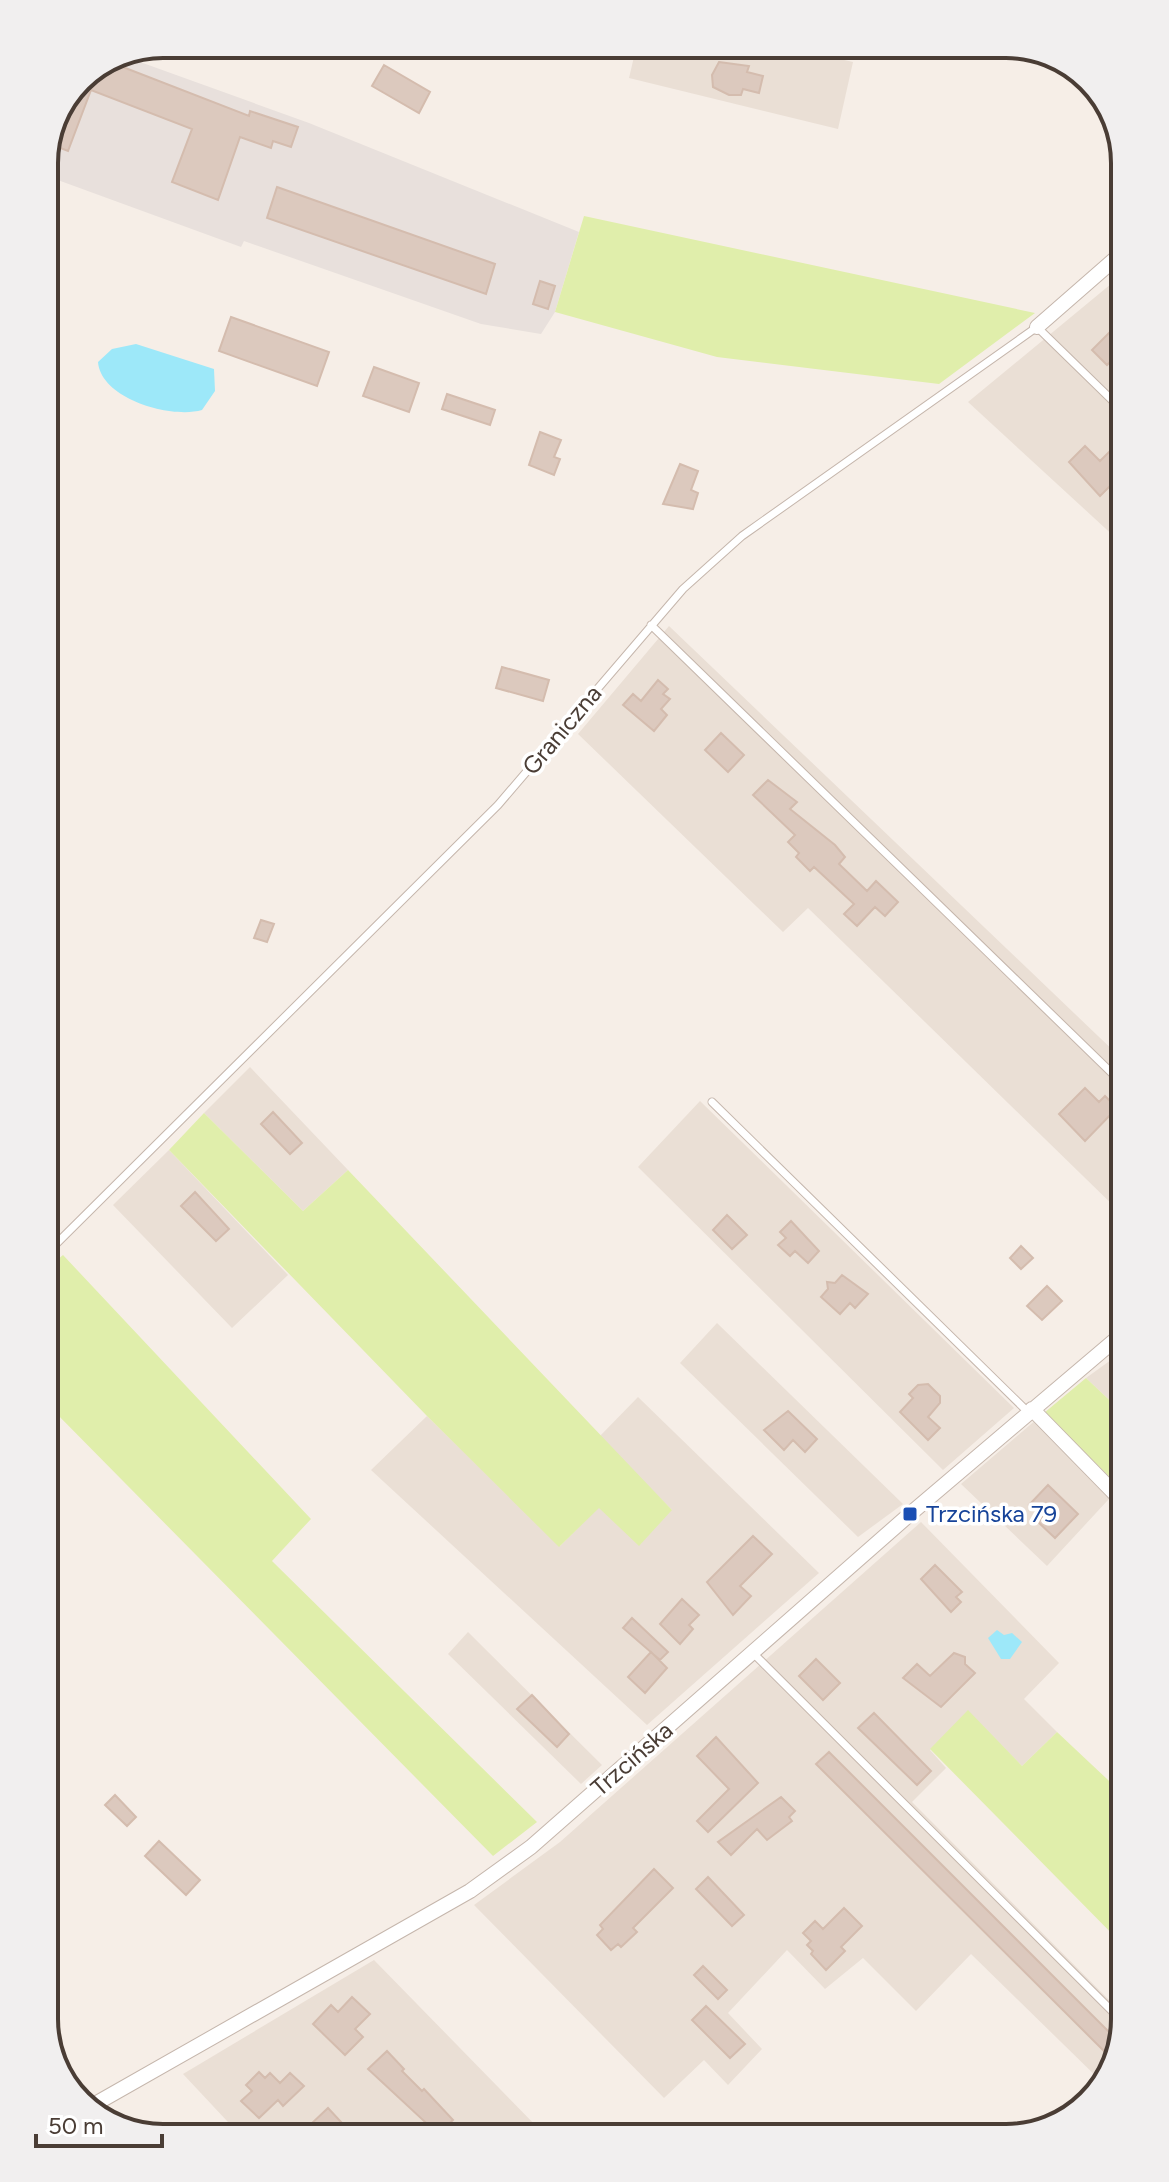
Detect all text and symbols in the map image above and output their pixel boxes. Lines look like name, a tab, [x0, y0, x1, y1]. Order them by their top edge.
street label: Graniczna	[516, 679, 607, 780]
place label: Trzcińska 79	[926, 1499, 1057, 1528]
marker: Trzcińska 79	[901, 1505, 919, 1523]
street label: Trzcińska	[585, 1715, 678, 1802]
scale bar	[36, 2098, 162, 2148]
text: 50 m	[48, 2111, 104, 2140]

